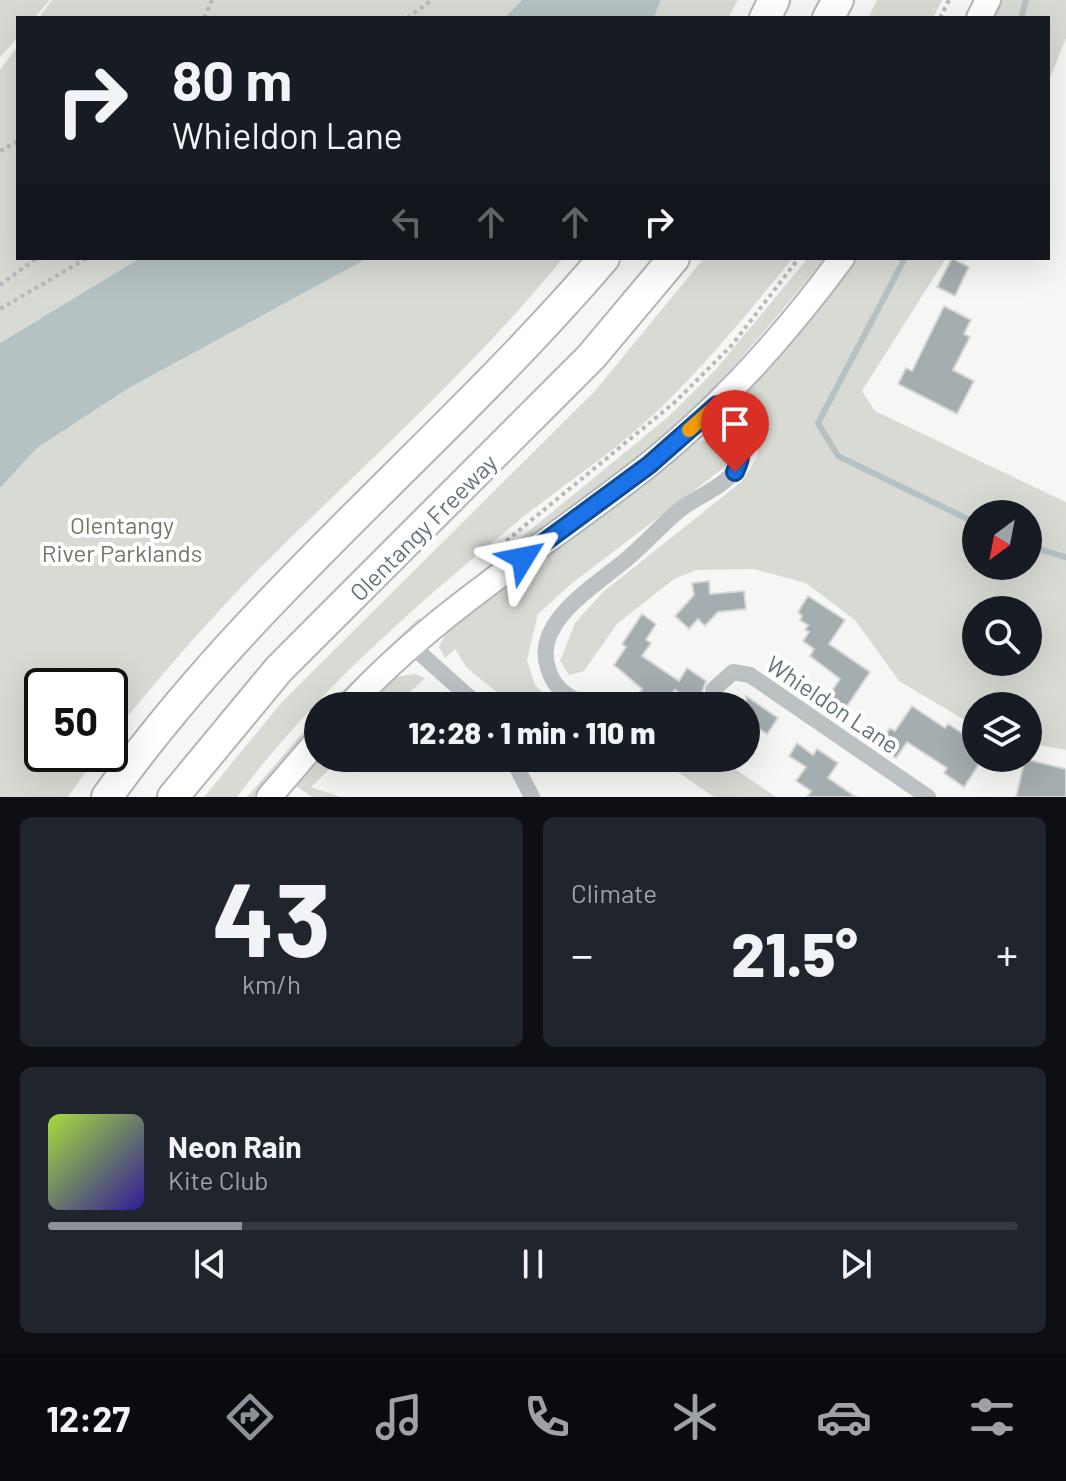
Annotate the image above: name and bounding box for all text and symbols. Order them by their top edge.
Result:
text: 80 m [172,45,292,112]
icon: right [40,48,144,152]
text: Whieldon Lane [172,113,403,156]
icon: left [385,200,429,244]
icon: ahead [469,200,513,244]
icon: ahead [553,200,597,244]
icon: right [637,200,681,244]
pin [701,390,769,472]
icon: arrive [713,402,757,446]
street label: Olentangy Freeway [343,447,503,607]
north arrow [962,500,1042,580]
map controls [962,500,1042,772]
park label: Olentangy River Parklands [42,510,202,567]
position arrow [481,516,565,600]
button: search [962,596,1042,676]
street label: Whieldon Lane [761,649,905,759]
speed limit sign: 50 [24,668,128,772]
button: layers [962,692,1042,772]
text: 12:28 · 1 min · 110 m [409,714,655,750]
text: 43 [212,853,331,978]
text: Climate [571,877,657,908]
text: 21.5° [731,917,858,989]
text: − [571,927,593,980]
text: + [996,927,1018,980]
text: km/h [242,968,301,999]
text: Neon Rain [168,1128,302,1164]
text: Kite Club [168,1164,269,1195]
icon: previous [188,1242,232,1286]
icon: pause [511,1242,555,1286]
icon: next [834,1242,878,1286]
icon: directions [222,1389,278,1445]
icon: music [371,1389,427,1445]
icon: phone [519,1389,575,1445]
icon: climate [667,1389,723,1445]
icon: car [816,1389,872,1445]
icon: filters [964,1389,1020,1445]
text: 12:27 [46,1396,130,1439]

